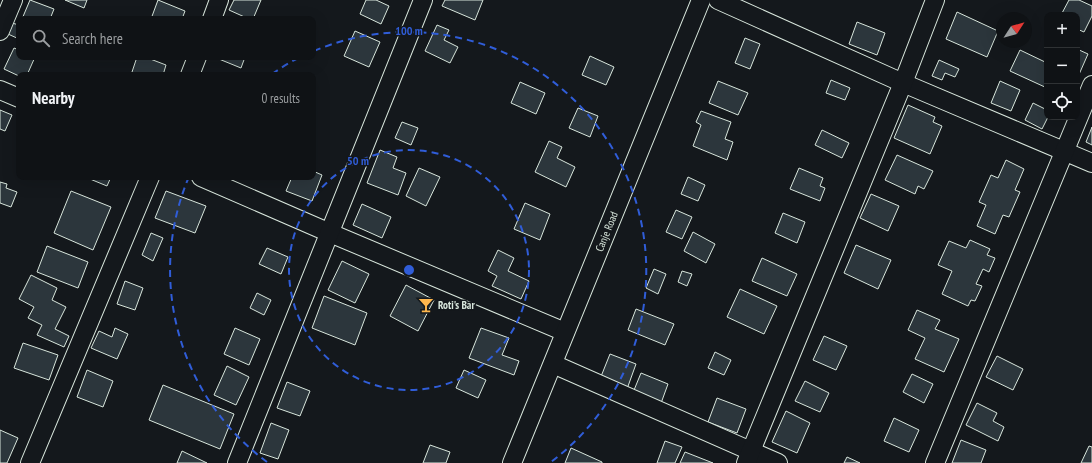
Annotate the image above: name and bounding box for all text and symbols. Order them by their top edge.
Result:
north arrow [996,12,1032,48]
map controls [1044,12,1080,120]
button: + [1044,12,1080,48]
search box [16,16,316,60]
text: 100 m [395,23,423,38]
icon: search [30,27,52,49]
text: Search here [62,29,123,48]
button: − [1044,48,1080,84]
button: locate [1044,84,1080,120]
text: Nearby [32,87,75,109]
text: 0 results [261,90,300,107]
text: 50 m [347,153,369,168]
street label: Canje Road [592,209,621,254]
centre of rings [402,263,416,277]
bar icon: Roti's Bar [417,296,435,314]
place label: Roti's Bar [438,298,475,312]

